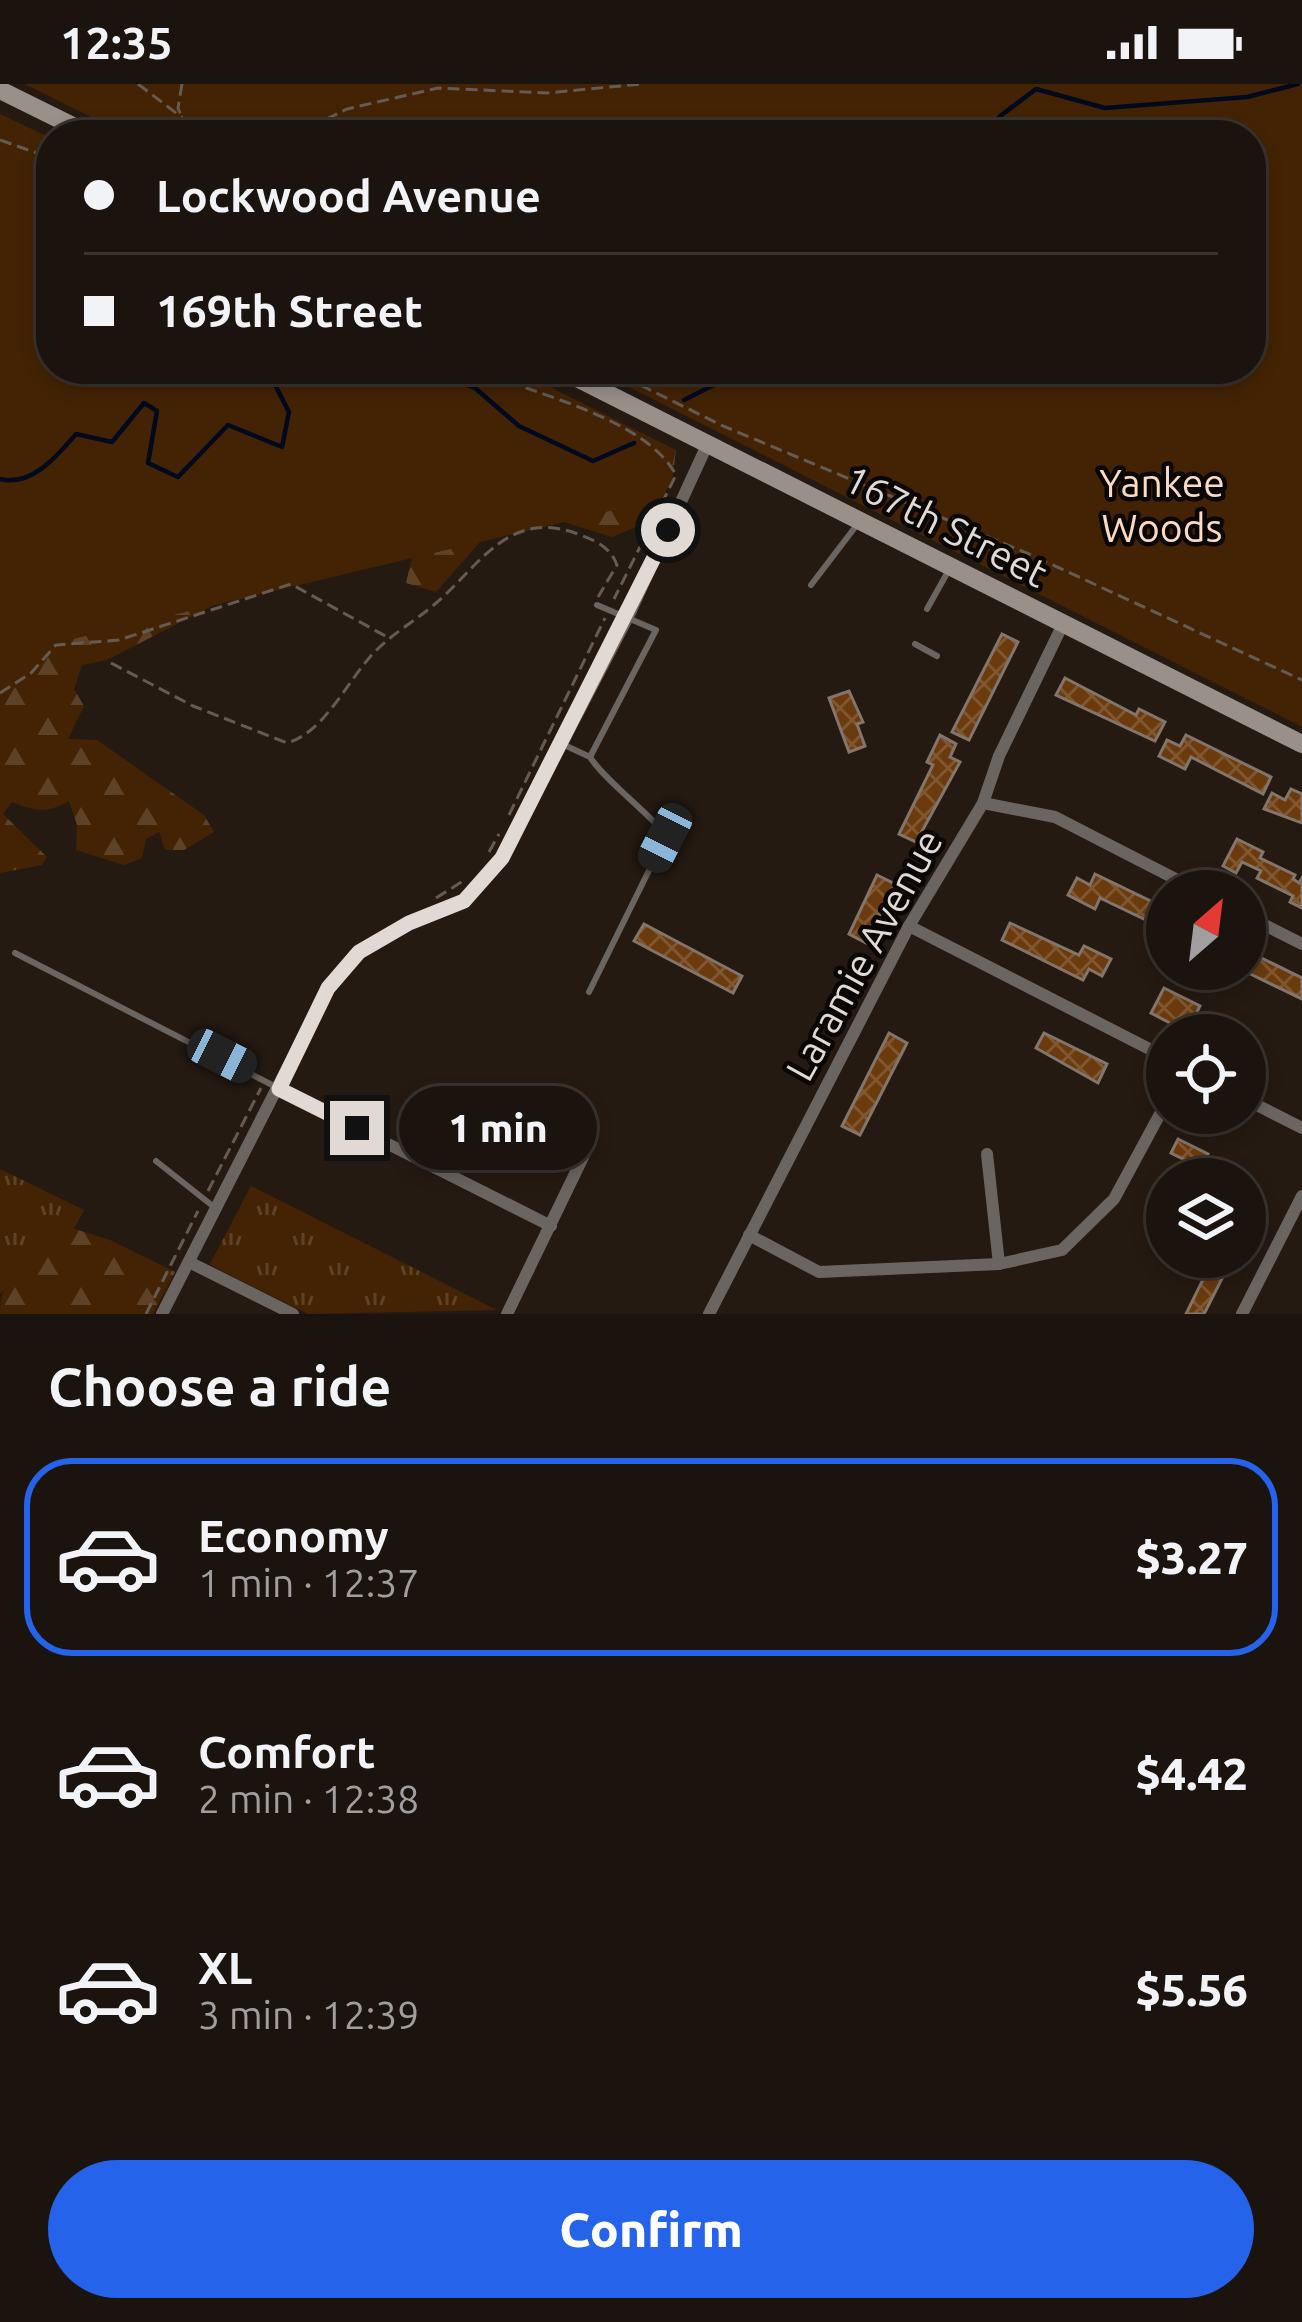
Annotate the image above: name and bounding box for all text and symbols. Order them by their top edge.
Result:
text: 12:35 [60,17,173,68]
text: Lockwood Avenue [156,170,541,221]
text: 169th Street [156,285,423,336]
street label: 167th Street [838,456,1055,595]
park label: Yankee Woods [1099,461,1225,549]
route start [641,503,695,557]
car [633,798,697,878]
street label: Laramie Avenue [777,822,950,1088]
north arrow [1146,870,1266,990]
map controls [1146,870,1266,1278]
button: locate [1146,1014,1266,1134]
car [182,1024,262,1088]
callout: 1 min [399,1086,597,1170]
route end [330,1101,384,1155]
text: 1 min [448,1106,548,1149]
button: layers [1146,1158,1266,1278]
text: Choose a ride [48,1356,391,1416]
icon: car [54,1503,162,1611]
text: Economy [198,1510,389,1561]
text: $3.27 [1135,1532,1248,1583]
text: 1 min · 12:37 [198,1561,419,1604]
icon: car [54,1719,162,1827]
text: Comfort [198,1726,375,1777]
text: $4.42 [1135,1748,1248,1799]
text: 2 min · 12:38 [198,1777,419,1820]
icon: car [54,1935,162,2043]
text: XL [198,1942,252,1993]
text: $5.56 [1135,1964,1248,2015]
text: 3 min · 12:39 [198,1993,419,2036]
button: Confirm [48,2160,1254,2298]

